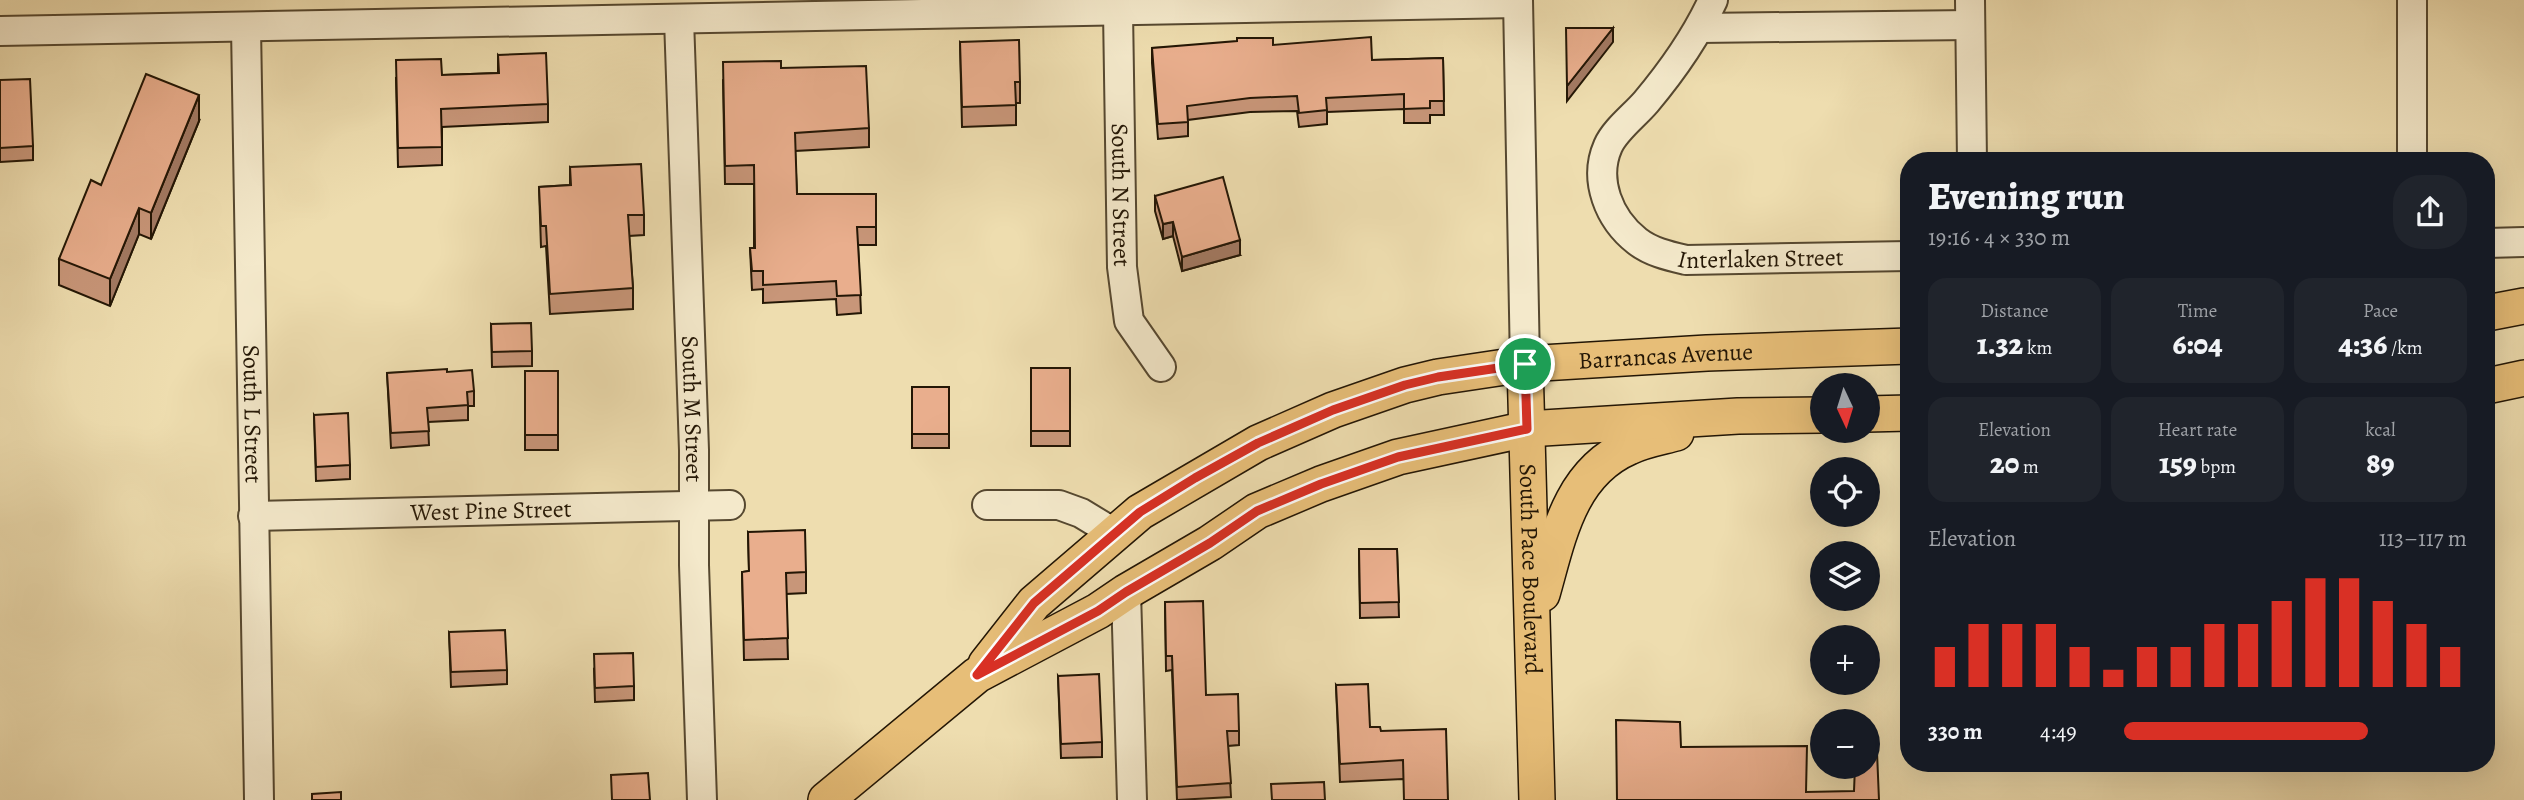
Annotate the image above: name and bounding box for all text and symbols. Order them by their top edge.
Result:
street label: South N Street [1104,123,1138,267]
text: Evening run [1928,170,2125,222]
button: share [2393,175,2467,249]
text: 19:16 · 4 × 330 m [1928,222,2070,253]
street label: Interlaken Street [1674,241,1844,276]
text: Distance [1980,298,2049,324]
text: Time [2178,298,2217,324]
text: Pace [2363,298,2398,324]
text: 1.32 [1977,324,2023,364]
text: 6:04 [2172,324,2223,364]
text: 4:36 [2338,324,2387,364]
pin [1495,334,1555,394]
street label: South M Street [674,335,710,482]
street label: Barrancas Avenue [1577,335,1754,377]
text: km [2023,335,2052,361]
text: /km [2387,335,2423,361]
street label: South L Street [235,344,270,484]
icon: arrive [1506,345,1544,383]
north arrow [1810,373,1880,443]
map controls [1810,373,1880,779]
text: Elevation [1978,417,2051,443]
text: Heart rate [2158,417,2237,443]
text: kcal [2365,417,2396,443]
text: 20 [1990,443,2019,483]
text: 159 [2159,443,2197,483]
text: 89 [2366,443,2395,483]
text: m [2019,454,2039,480]
text: bpm [2197,454,2236,480]
button: locate [1810,457,1880,527]
street label: South Pace Boulevard [1512,463,1550,675]
street label: West Pine Street [409,493,572,528]
text: Elevation [1928,523,2016,554]
text: 113–117 m [2379,523,2467,554]
button: layers [1810,541,1880,611]
button: + [1810,625,1880,695]
button: − [1810,709,1880,779]
text: 330 m [1928,716,1983,747]
text: 4:49 [2040,716,2077,747]

